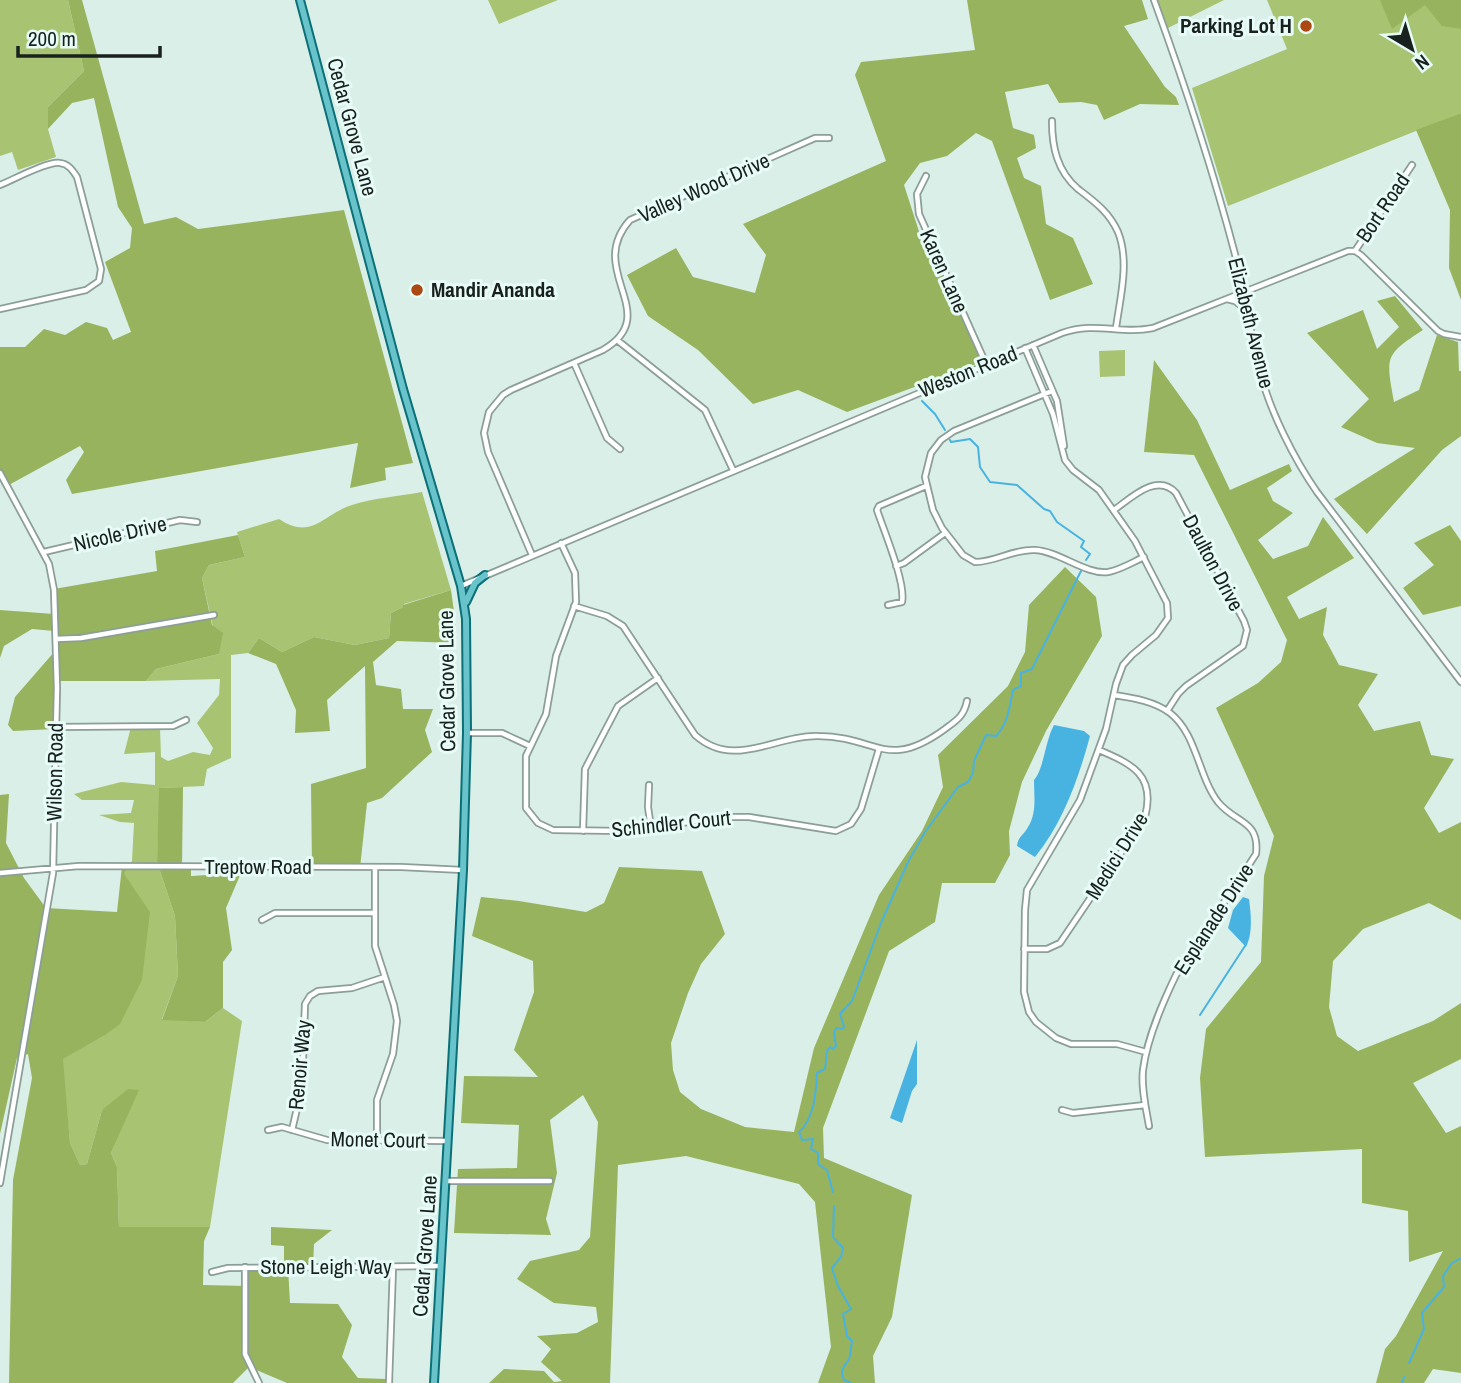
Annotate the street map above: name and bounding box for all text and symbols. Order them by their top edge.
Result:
place label: Parking Lot H [1180,11,1292,40]
scale bar [18,14,159,58]
north arrow [1377,14,1447,84]
marker: Parking Lot H [1298,18,1314,34]
text: 200 m [28,24,76,53]
text: N [1410,49,1435,76]
street label: Cedar Grove Lane [320,55,385,199]
street label: Valley Wood Drive [633,146,774,229]
street label: Bort Road [1349,167,1416,248]
street label: Karen Lane [913,224,976,317]
street label: Elizabeth Avenue [1221,254,1282,391]
place label: Mandir Ananda [431,275,555,304]
marker: Mandir Ananda [409,282,425,298]
street label: Weston Road [914,339,1021,404]
street label: Nicole Drive [70,509,169,558]
street label: Daulton Drive [1176,509,1251,616]
street label: Cedar Grove Lane [431,610,462,752]
street label: Wilson Road [39,722,70,822]
street label: Schindler Court [610,803,732,844]
street label: Medici Drive [1078,807,1155,905]
street label: Treptow Road [204,852,312,881]
street label: Esplanade Drive [1167,857,1260,980]
street label: Renoir Way [281,1018,318,1111]
street label: Monet Court [330,1124,426,1155]
street label: Cedar Grove Lane [405,1174,444,1318]
street label: Stone Leigh Way [260,1252,392,1281]

